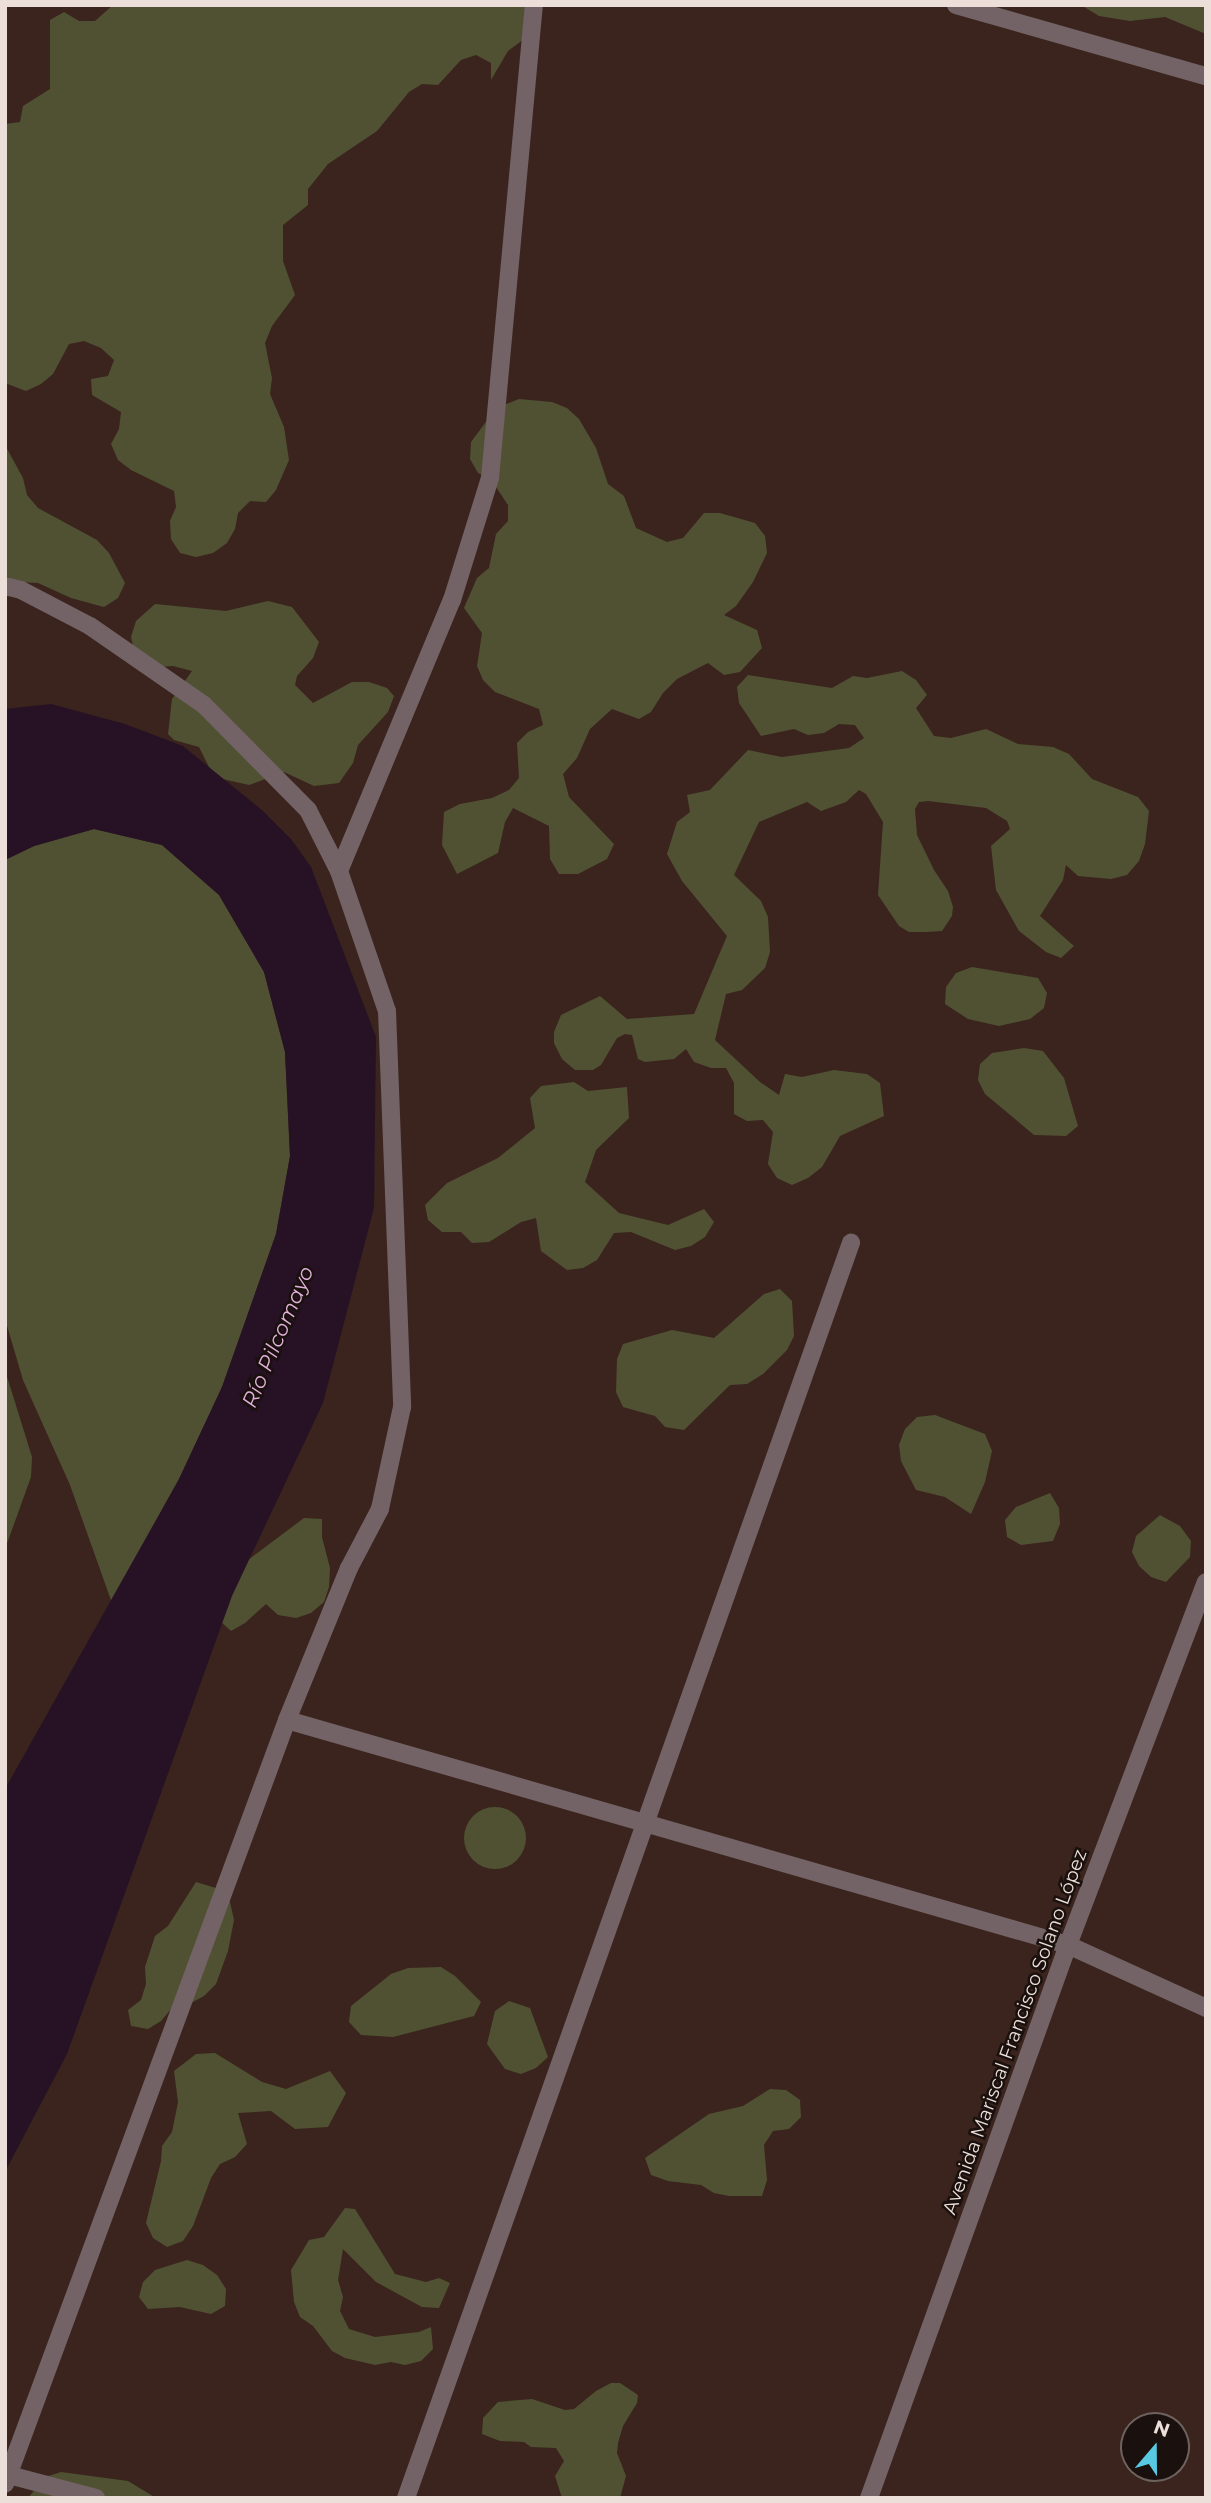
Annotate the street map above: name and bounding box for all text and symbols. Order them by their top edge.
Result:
water label: Río Pilcomayo [237,1262,319,1412]
street label: Avenida Mariscal Francisco Solano López [938,1846,1092,2218]
north arrow [1120,2412,1190,2482]
text: N [1151,2415,1173,2442]

